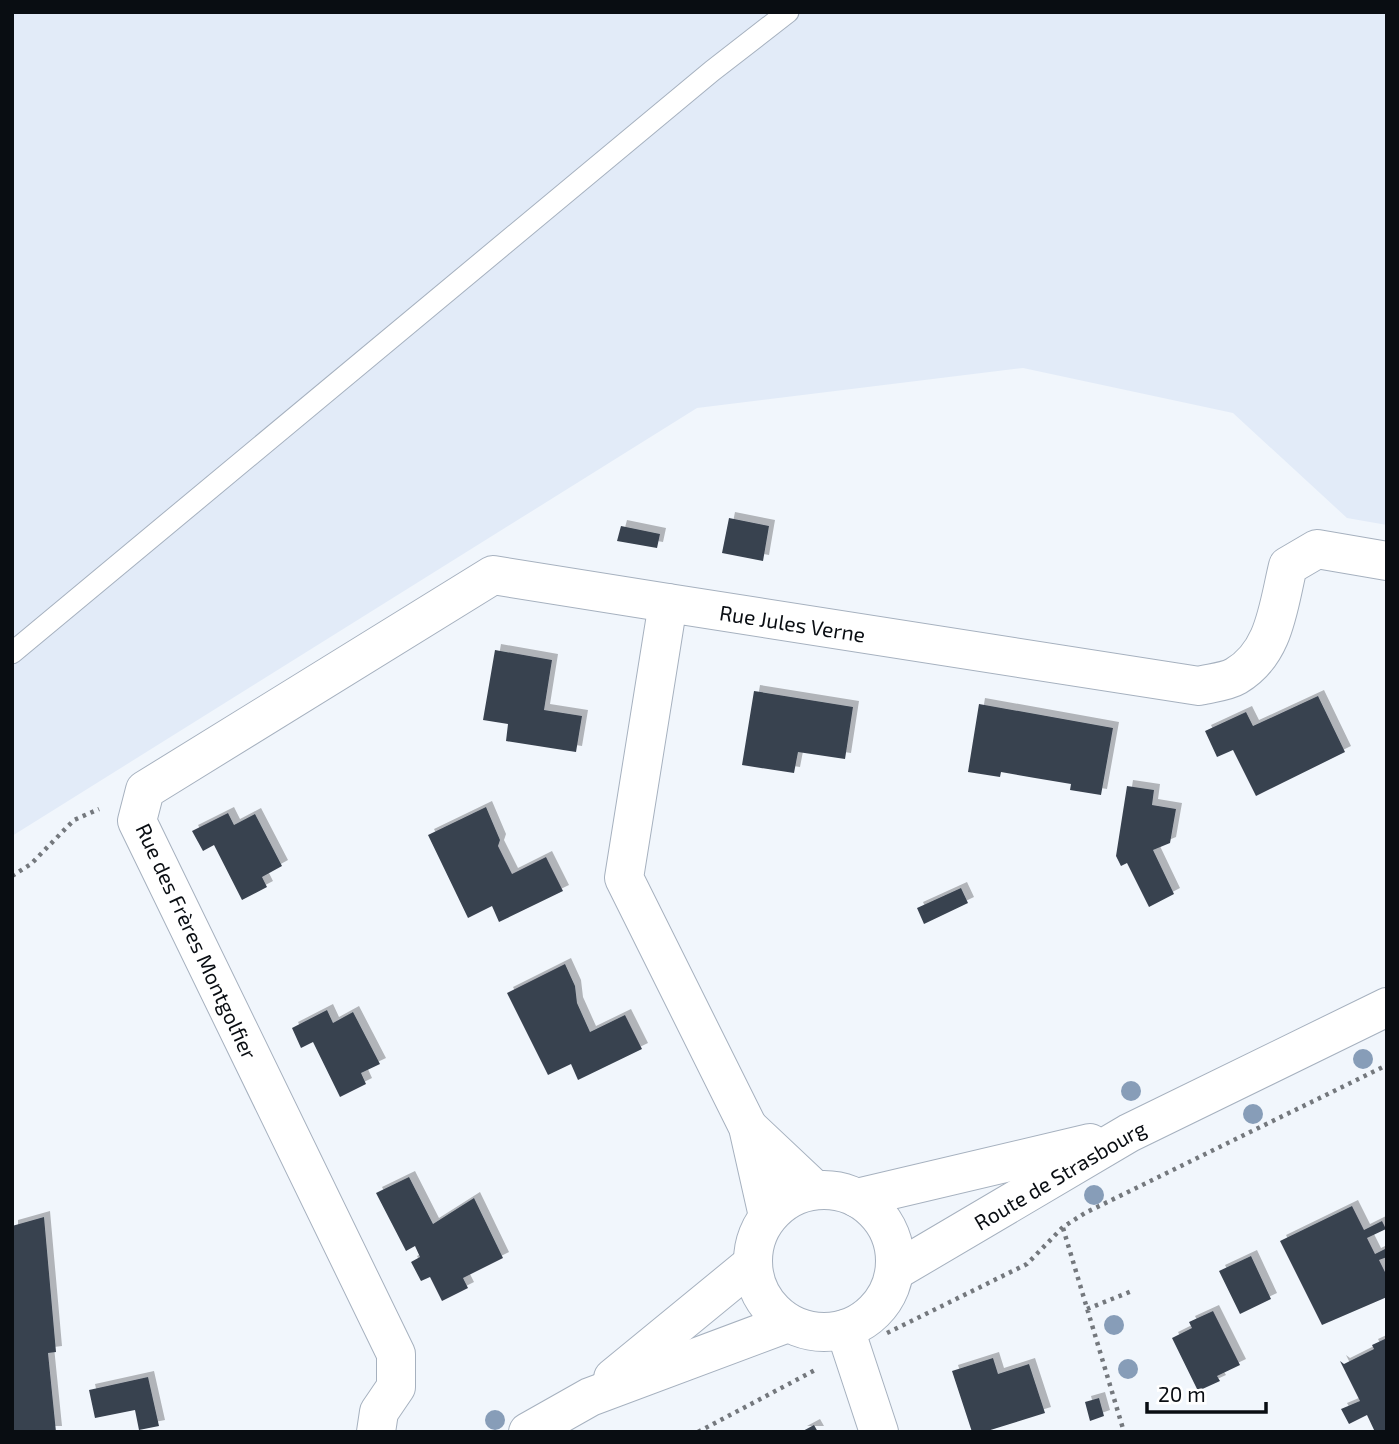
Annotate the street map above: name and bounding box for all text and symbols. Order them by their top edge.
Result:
street label: Rue Jules Verne [718,599,867,646]
street label: Rue des Frères Montgolfier [131,819,263,1063]
street label: Route de Strasbourg [969,1114,1150,1234]
scale bar [1147,1370,1266,1414]
text: 20 m [1158,1381,1206,1406]

